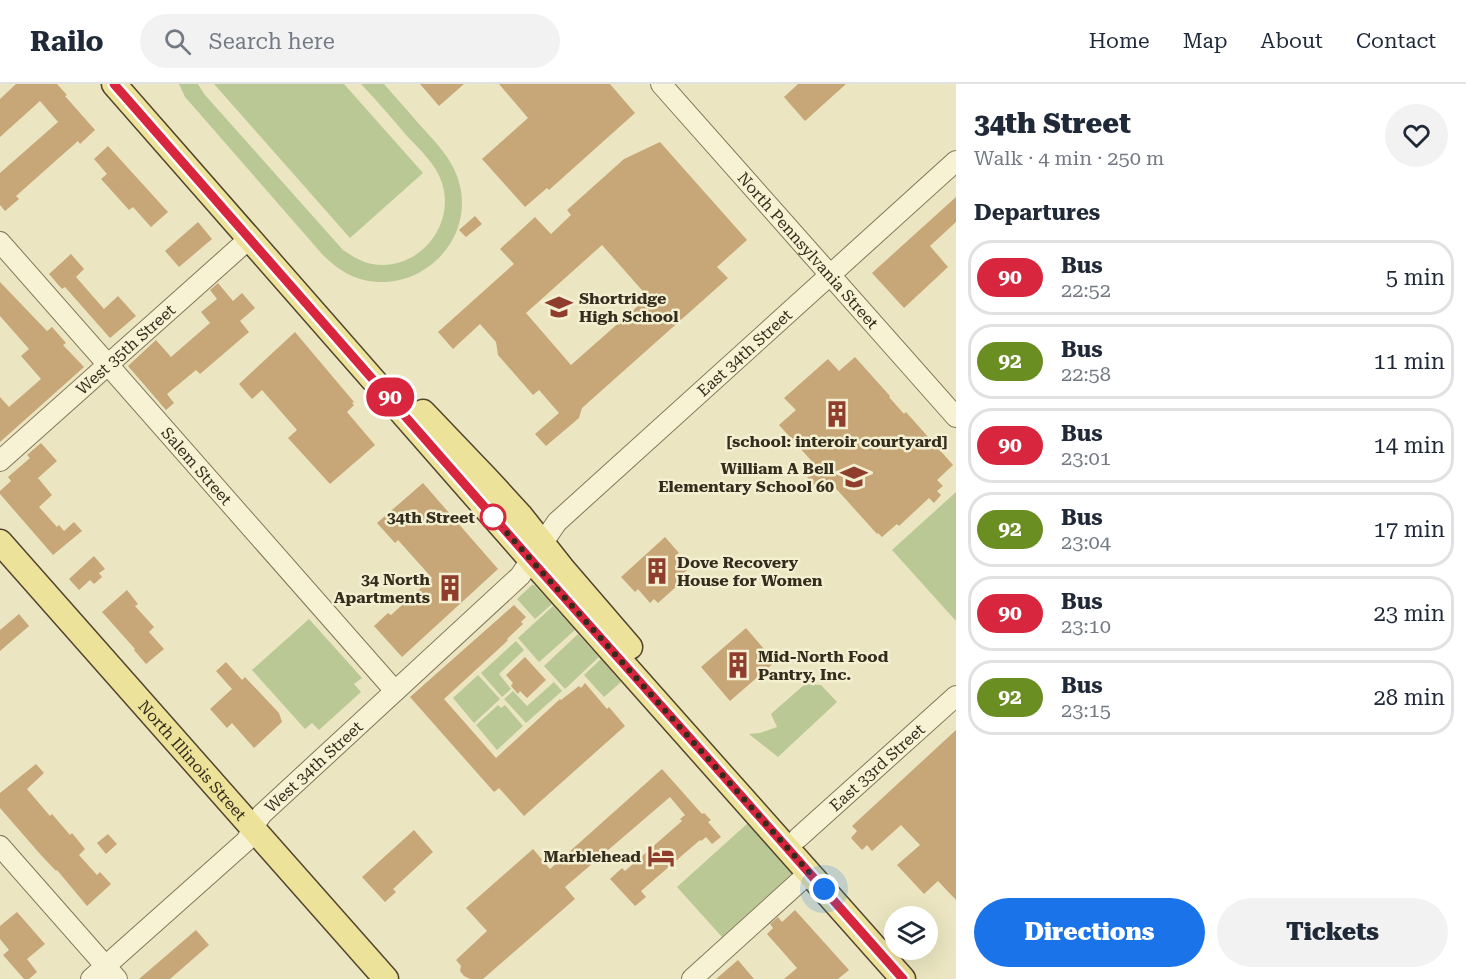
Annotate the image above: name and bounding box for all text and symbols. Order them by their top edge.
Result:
search box [140,14,560,68]
text: Railo [30,25,104,58]
icon: search [161,25,194,58]
text: Search here [209,29,335,54]
text: Home [1089,29,1150,53]
text: Map [1183,29,1228,53]
text: About [1261,29,1323,53]
text: Contact [1356,29,1436,53]
button: heart [1385,104,1448,167]
text: 34th Street [974,107,1131,140]
text: Walk · 4 min · 250 m [974,146,1164,170]
street label: North Pennsylvania Street [734,168,883,332]
text: Departures [974,200,1100,225]
text: Bus [1061,253,1103,278]
text: 90 [998,265,1022,289]
text: 5 min [1386,265,1445,290]
text: 22:52 [1061,278,1111,302]
place label: Shortridge High School [579,289,679,326]
school or university icon: Shortridge High School [544,292,574,322]
street label: West 35th Street [72,300,179,398]
street label: East 34th Street [693,305,796,400]
text: Bus [1061,337,1103,362]
text: 92 [998,349,1022,373]
text: 11 min [1374,349,1445,374]
text: 22:58 [1061,362,1111,386]
line badge: 90 [363,378,417,416]
text: 90 [378,385,402,409]
building icon: [school: interoir courtyard] [822,399,852,429]
text: Bus [1061,421,1103,446]
street label: Salem Street [158,423,236,508]
place label: [school: interoir courtyard] [727,432,947,451]
text: 90 [998,433,1022,457]
text: 14 min [1374,433,1445,458]
text: 23:01 [1061,446,1111,470]
place label: William A Bell Elementary School 60 [658,459,835,496]
school or university icon: William A Bell Elementary School 60 [839,462,869,492]
marker: 34th Street [480,504,506,530]
text: Bus [1061,505,1103,530]
place label: 34th Street [387,508,475,527]
text: 92 [998,517,1022,541]
text: 17 min [1374,517,1445,542]
text: 23:04 [1061,530,1111,554]
place label: Dove Recovery House for Women [677,553,823,590]
building icon: Dove Recovery House for Women [642,556,672,586]
place label: 34 North Apartments [334,570,430,607]
building icon: 34 North Apartments [435,573,465,603]
text: Bus [1061,589,1103,614]
text: 90 [998,601,1022,625]
text: 23 min [1374,601,1445,626]
text: 23:10 [1061,614,1111,638]
place label: Mid-North Food Pantry, Inc. [758,647,889,684]
building icon: Mid-North Food Pantry, Inc. [723,650,753,680]
text: Bus [1061,673,1103,698]
text: 92 [998,685,1022,709]
text: 28 min [1374,685,1445,710]
street label: North Illinois Street [135,696,251,824]
text: 23:15 [1061,698,1111,722]
street label: West 34th Street [261,717,366,816]
street label: East 33rd Street [825,720,928,815]
hotel icon: Marblehead [646,841,676,871]
place label: Marblehead [544,847,641,866]
your location [809,874,839,904]
button: Directions [974,898,1205,967]
button: Tickets [1217,898,1448,967]
map controls [884,906,938,960]
button: layers [884,906,938,960]

